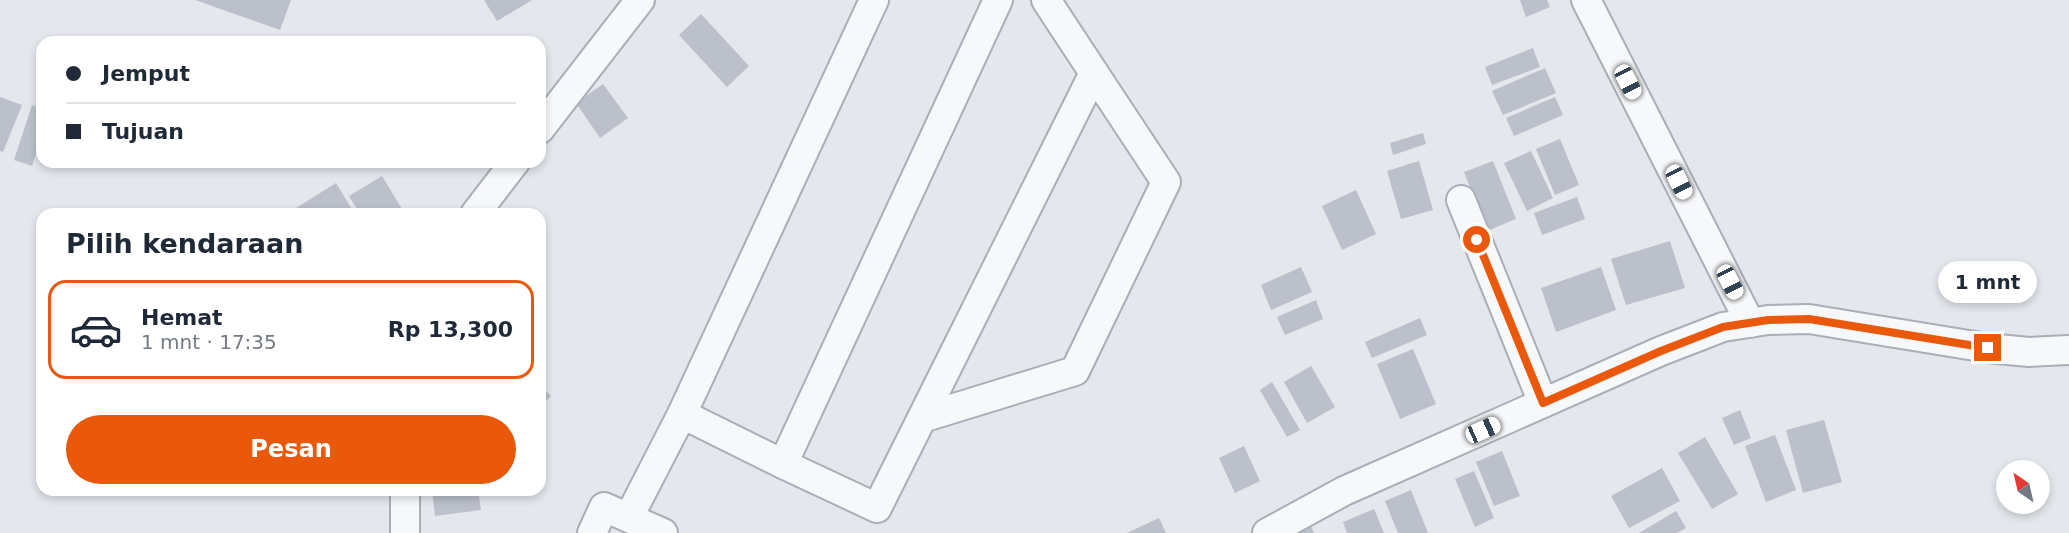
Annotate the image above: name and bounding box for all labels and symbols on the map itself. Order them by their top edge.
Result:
car [1612,62,1644,102]
car [1663,162,1695,202]
route start [1463,226,1490,253]
callout: 1 mnt [1938,261,2038,303]
car [1714,262,1746,302]
route end [1974,334,2001,361]
car [1463,414,1503,446]
north arrow [1996,460,2050,514]

